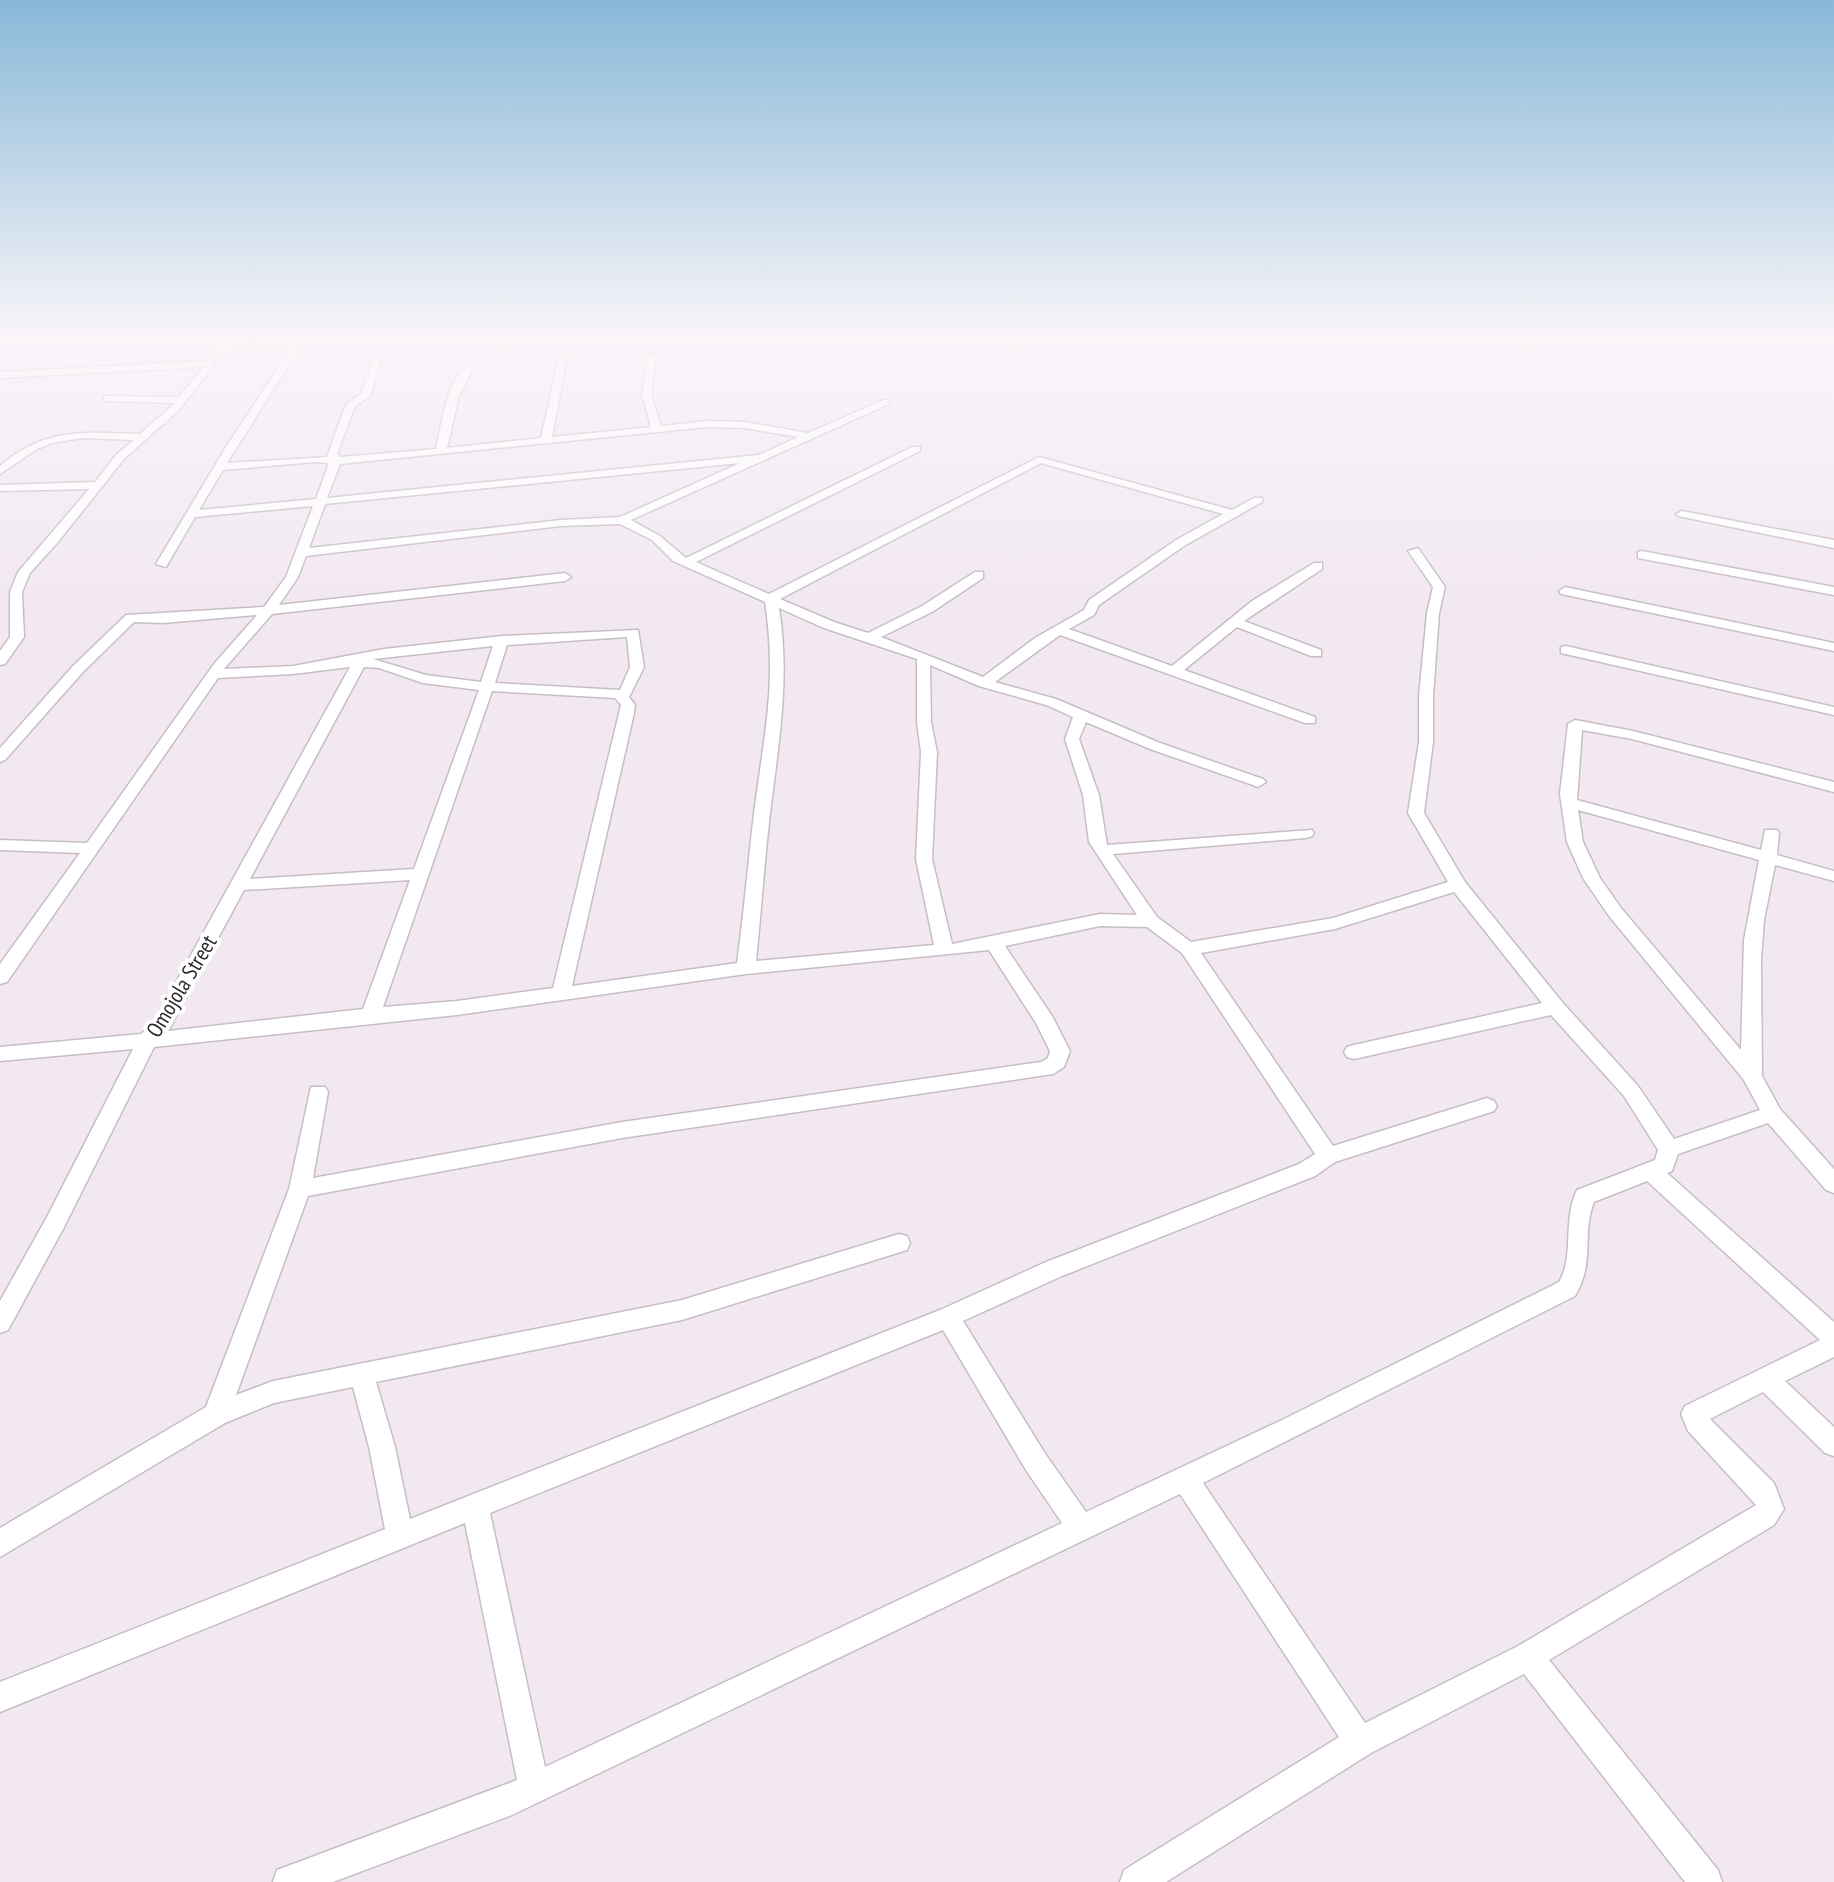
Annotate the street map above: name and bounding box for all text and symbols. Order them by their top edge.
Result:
street label: Omojola Street [140,930,222,1042]

